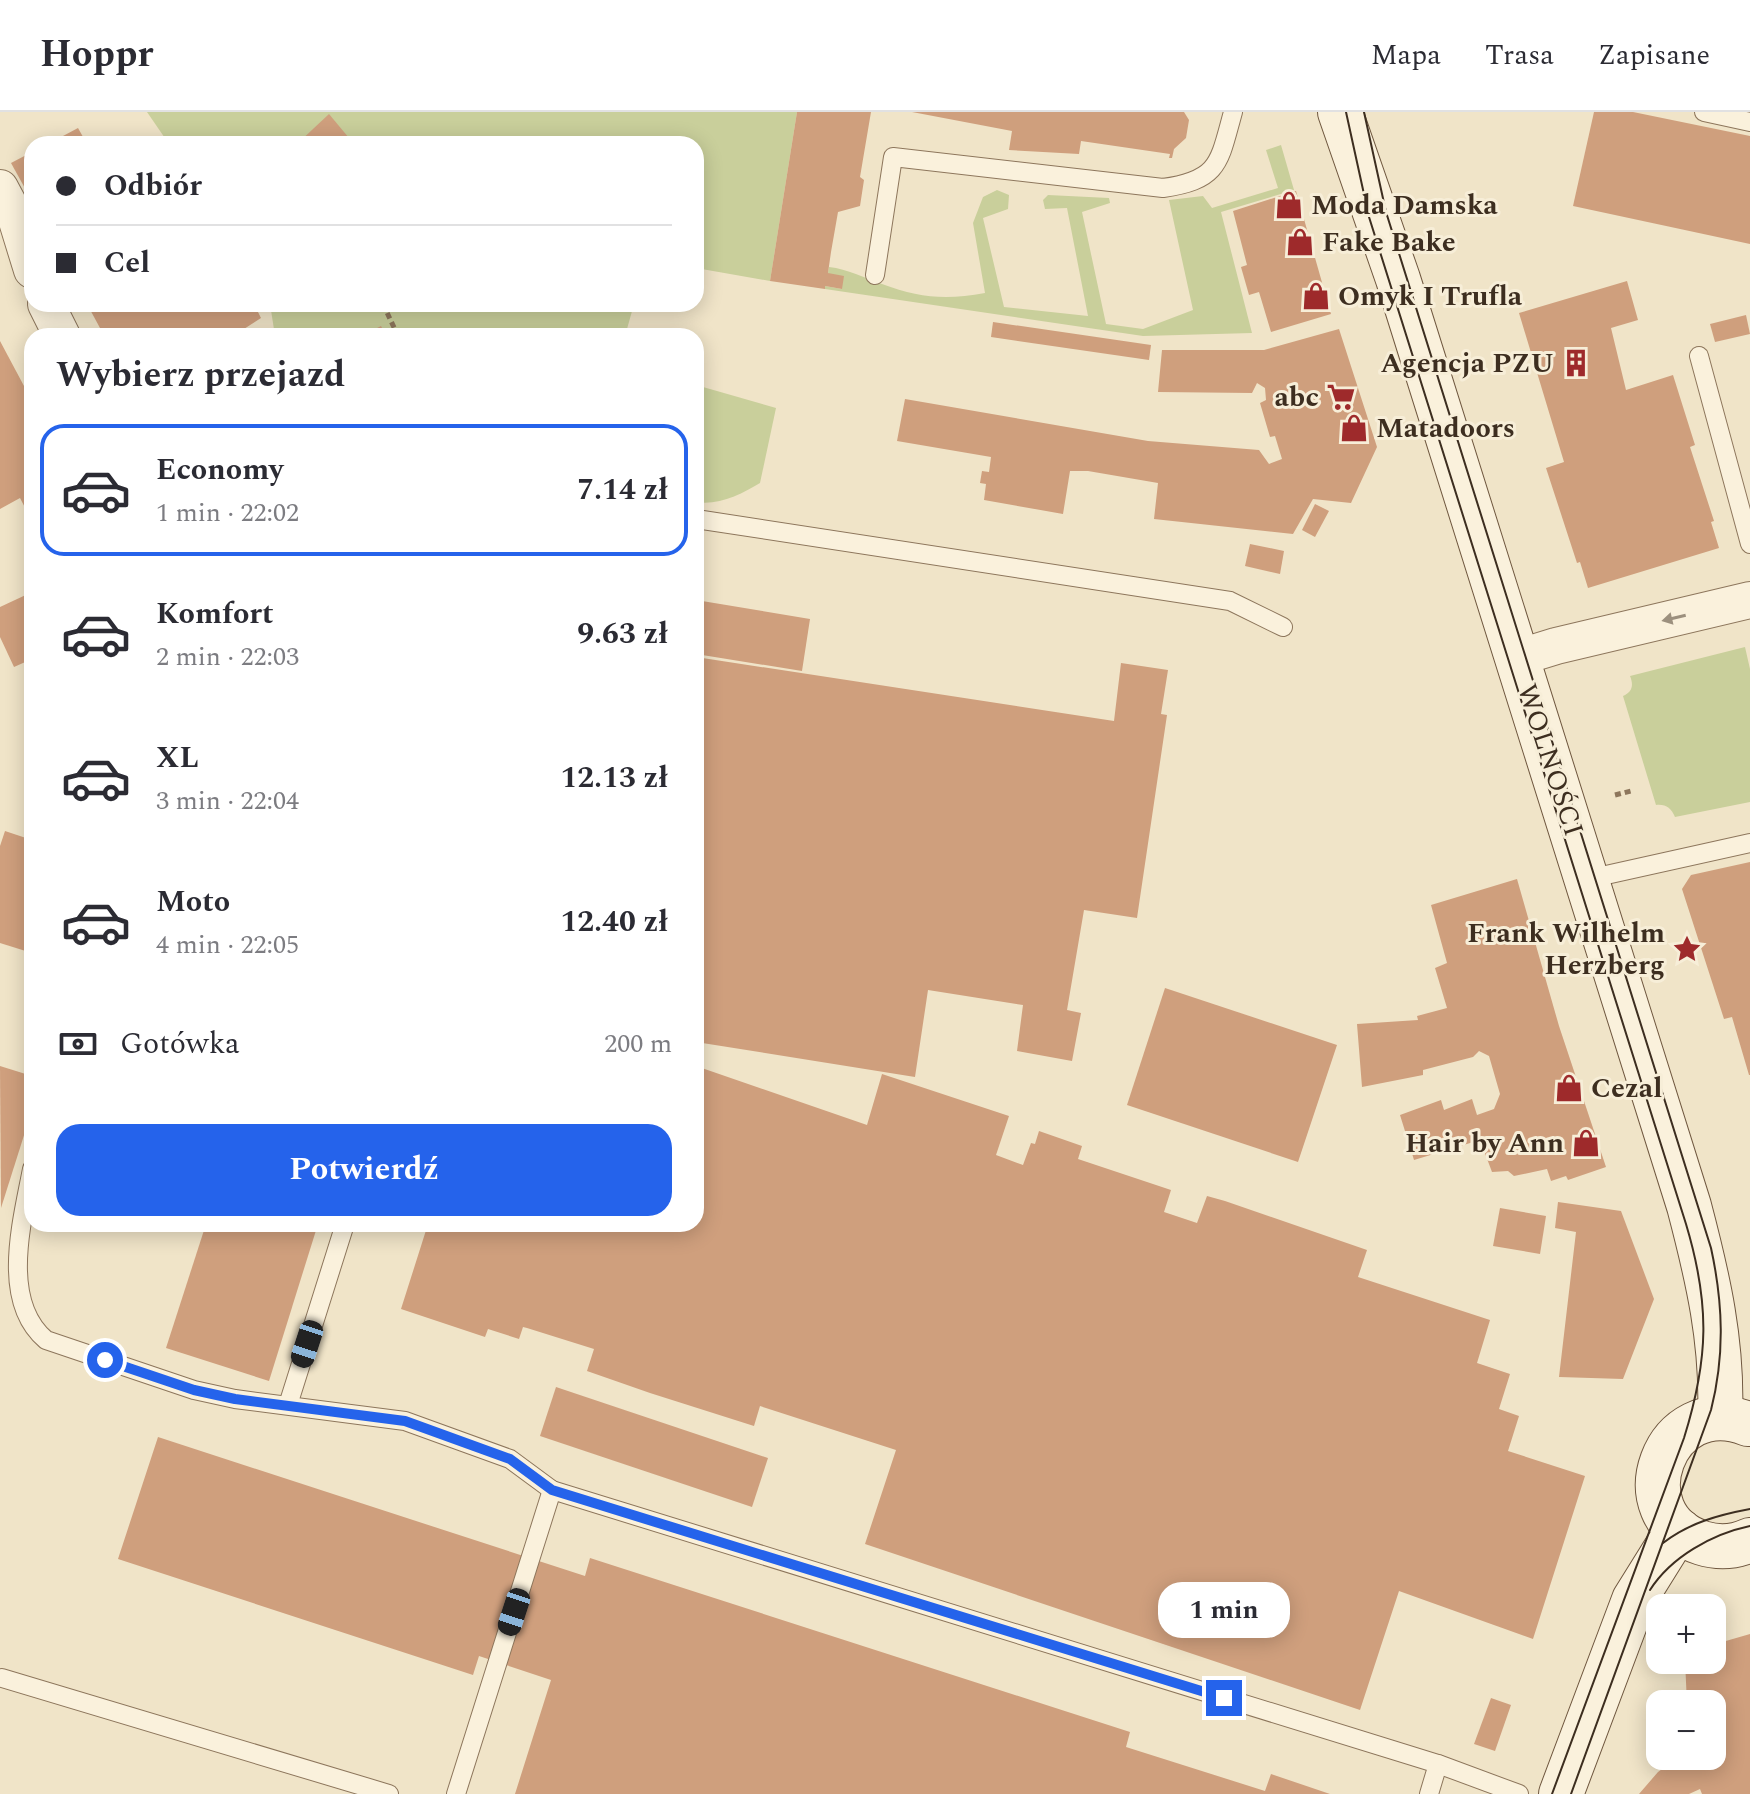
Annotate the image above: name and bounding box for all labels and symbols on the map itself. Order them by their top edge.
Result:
place label: Moda Damska [1311,184,1498,227]
shop icon: Moda Damska [1274,190,1304,220]
place label: Fake Bake [1322,221,1456,264]
shop icon: Fake Bake [1285,227,1315,257]
place label: Omyk I Trufla [1338,275,1523,318]
shop icon: Omyk I Trufla [1301,281,1331,311]
place label: Agencja PZU [1381,342,1554,385]
building icon: Agencja PZU [1561,348,1591,378]
place label: abc [1274,376,1319,419]
supermarket icon: abc [1326,382,1356,412]
place label: Matadoors [1376,407,1515,450]
shop icon: Matadoors [1339,413,1369,443]
one-way arrow [1661,613,1686,625]
street label: WOLNOŚCI [1505,678,1595,842]
place label: Frank Wilhelm Herzberg [1467,912,1665,987]
place icon: Frank Wilhelm Herzberg [1672,934,1702,964]
place label: Cezal [1591,1067,1662,1110]
shop icon: Cezal [1554,1073,1584,1103]
place label: Hair by Ann [1405,1122,1564,1165]
shop icon: Hair by Ann [1571,1128,1601,1158]
car [288,1317,326,1371]
route start [87,1342,123,1378]
callout: 1 min [1158,1582,1290,1638]
car [495,1585,533,1639]
route end [1206,1680,1242,1716]

